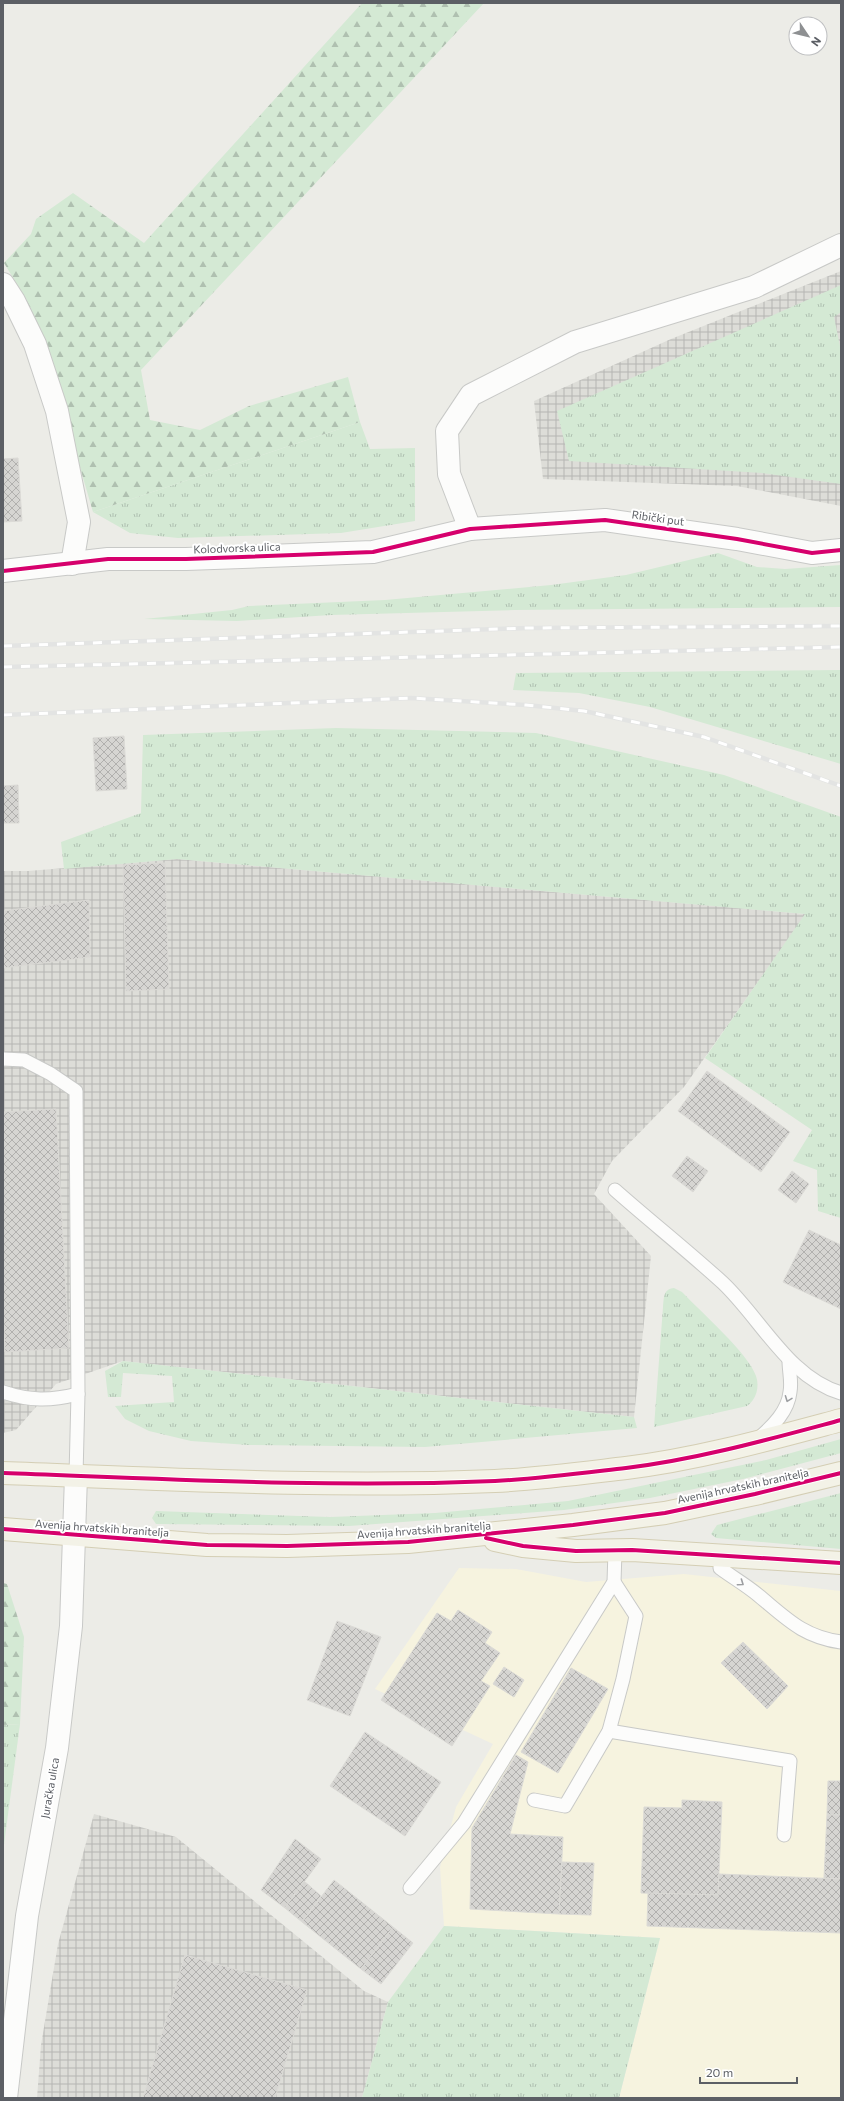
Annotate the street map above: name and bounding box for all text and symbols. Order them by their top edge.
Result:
north arrow [788,16,828,56]
text: N [809,35,824,49]
street label: Ribički put [631,507,686,528]
street label: Kolodvorska ulica [193,539,281,556]
one-way arrow [784,1396,792,1403]
street label: Avenija hrvatskih branitelja [676,1465,810,1506]
street label: Avenija hrvatskih branitelja [35,1516,169,1539]
street label: Avenija hrvatskih branitelja [357,1518,491,1541]
one-way arrow [737,1578,744,1586]
street label: Juračka ulica [38,1756,62,1820]
scale bar [700,2059,797,2085]
text: 20 m [706,2065,733,2079]

